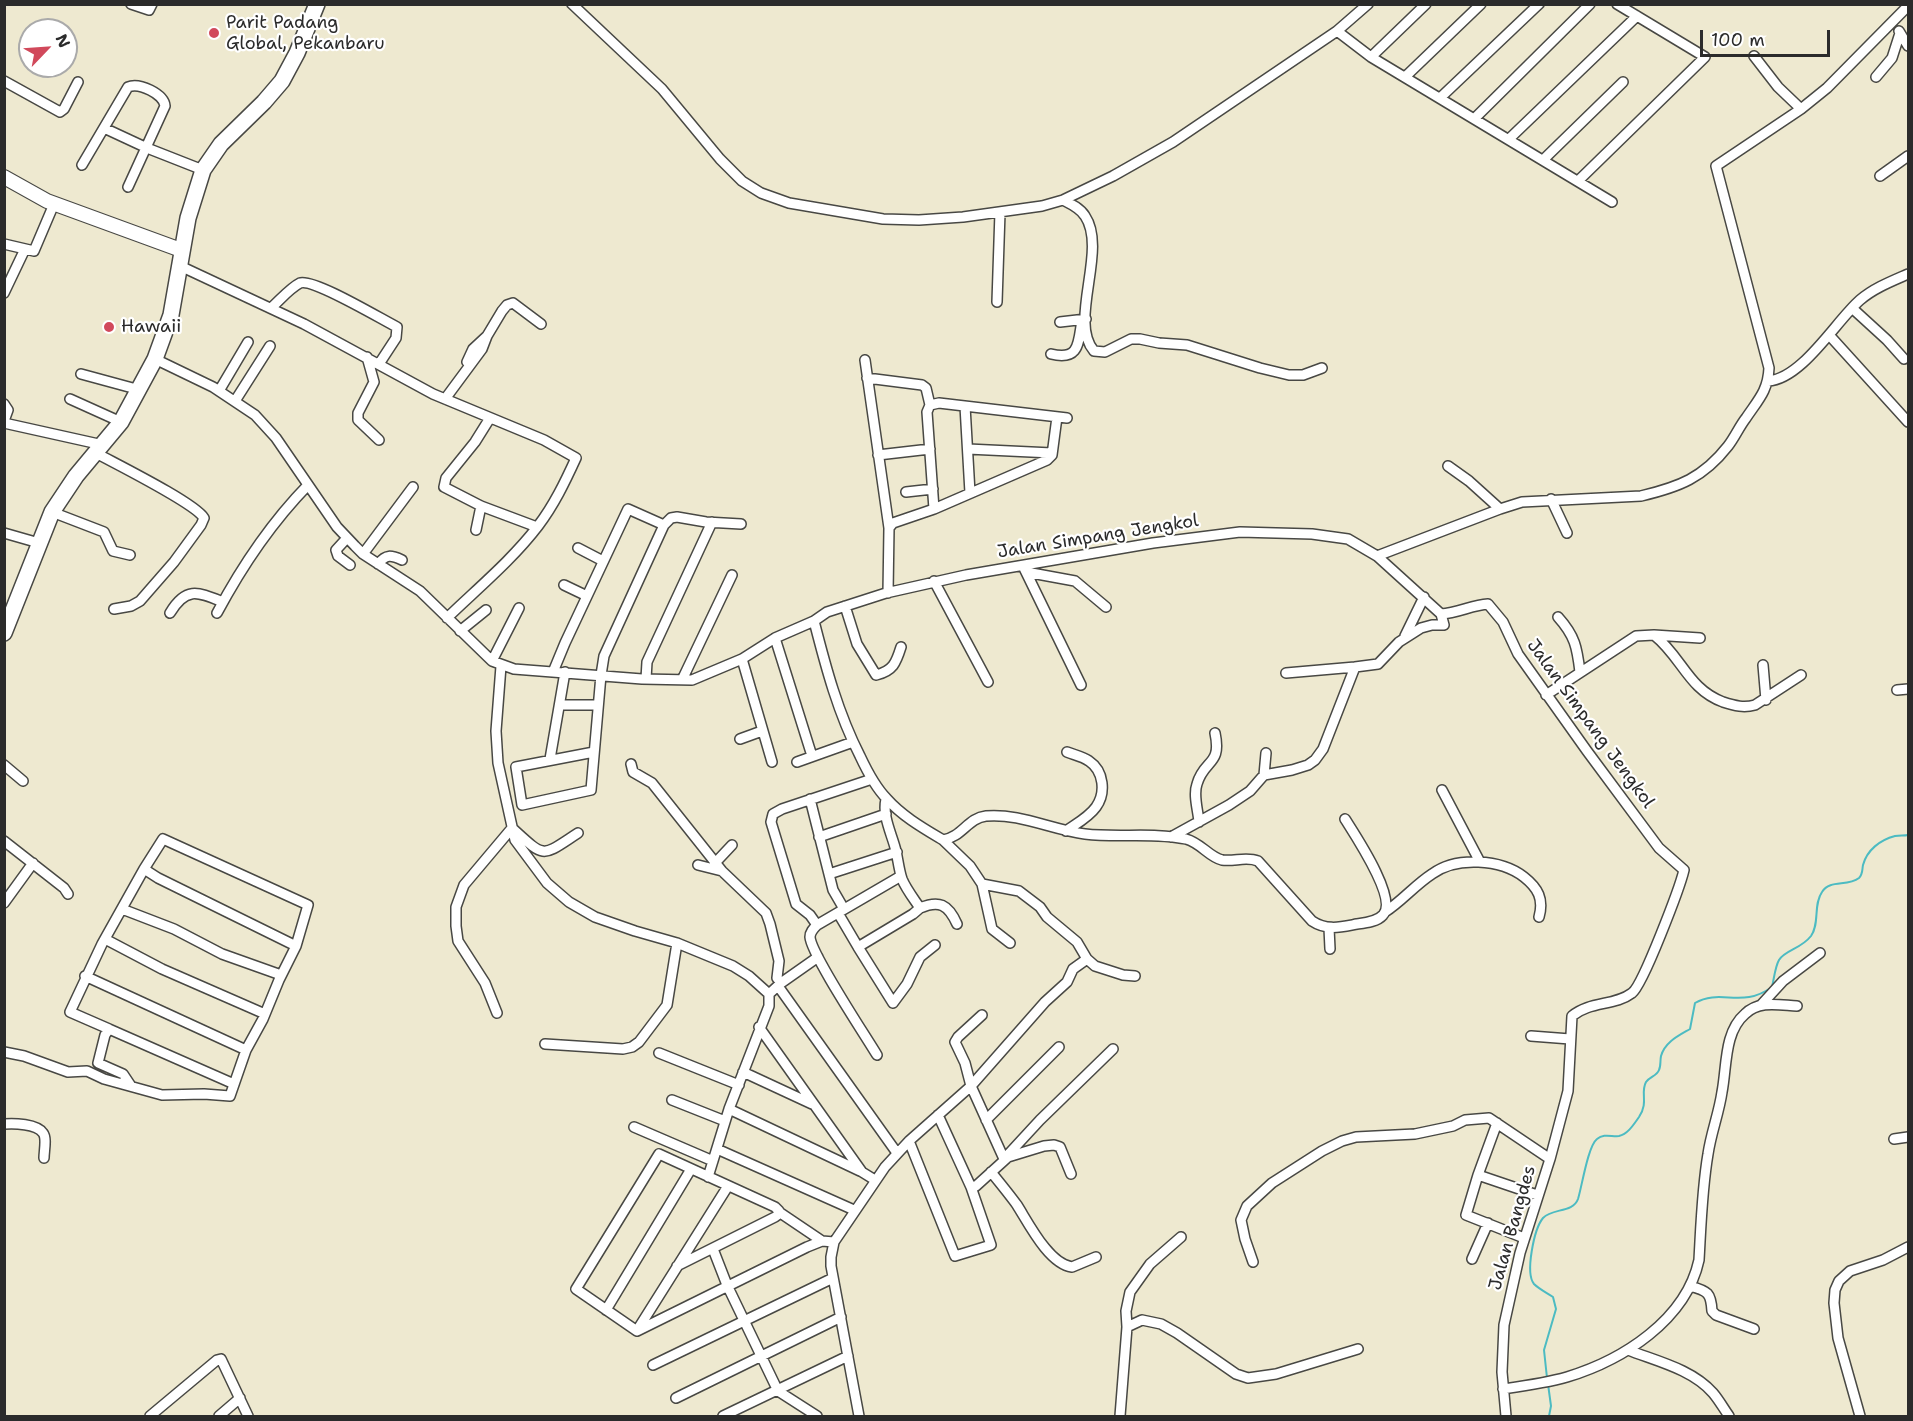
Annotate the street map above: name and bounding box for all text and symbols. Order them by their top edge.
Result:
place label: Parit Padang Global, Pekanbaru [226,12,385,54]
north arrow [18,18,78,78]
scale bar [1703,18,1834,56]
marker: Parit Padang Global, Pekanbaru [207,26,221,40]
text: 100 m [1711,28,1765,52]
text: N [51,31,75,51]
place label: Hawaii [121,316,181,338]
marker: Hawaii [102,320,116,334]
street label: Jalan Simpang Jengkol [996,510,1200,564]
street label: Jalan Simpang Jengkol [1521,635,1659,813]
street label: Jalan Bangdes [1485,1163,1541,1293]

